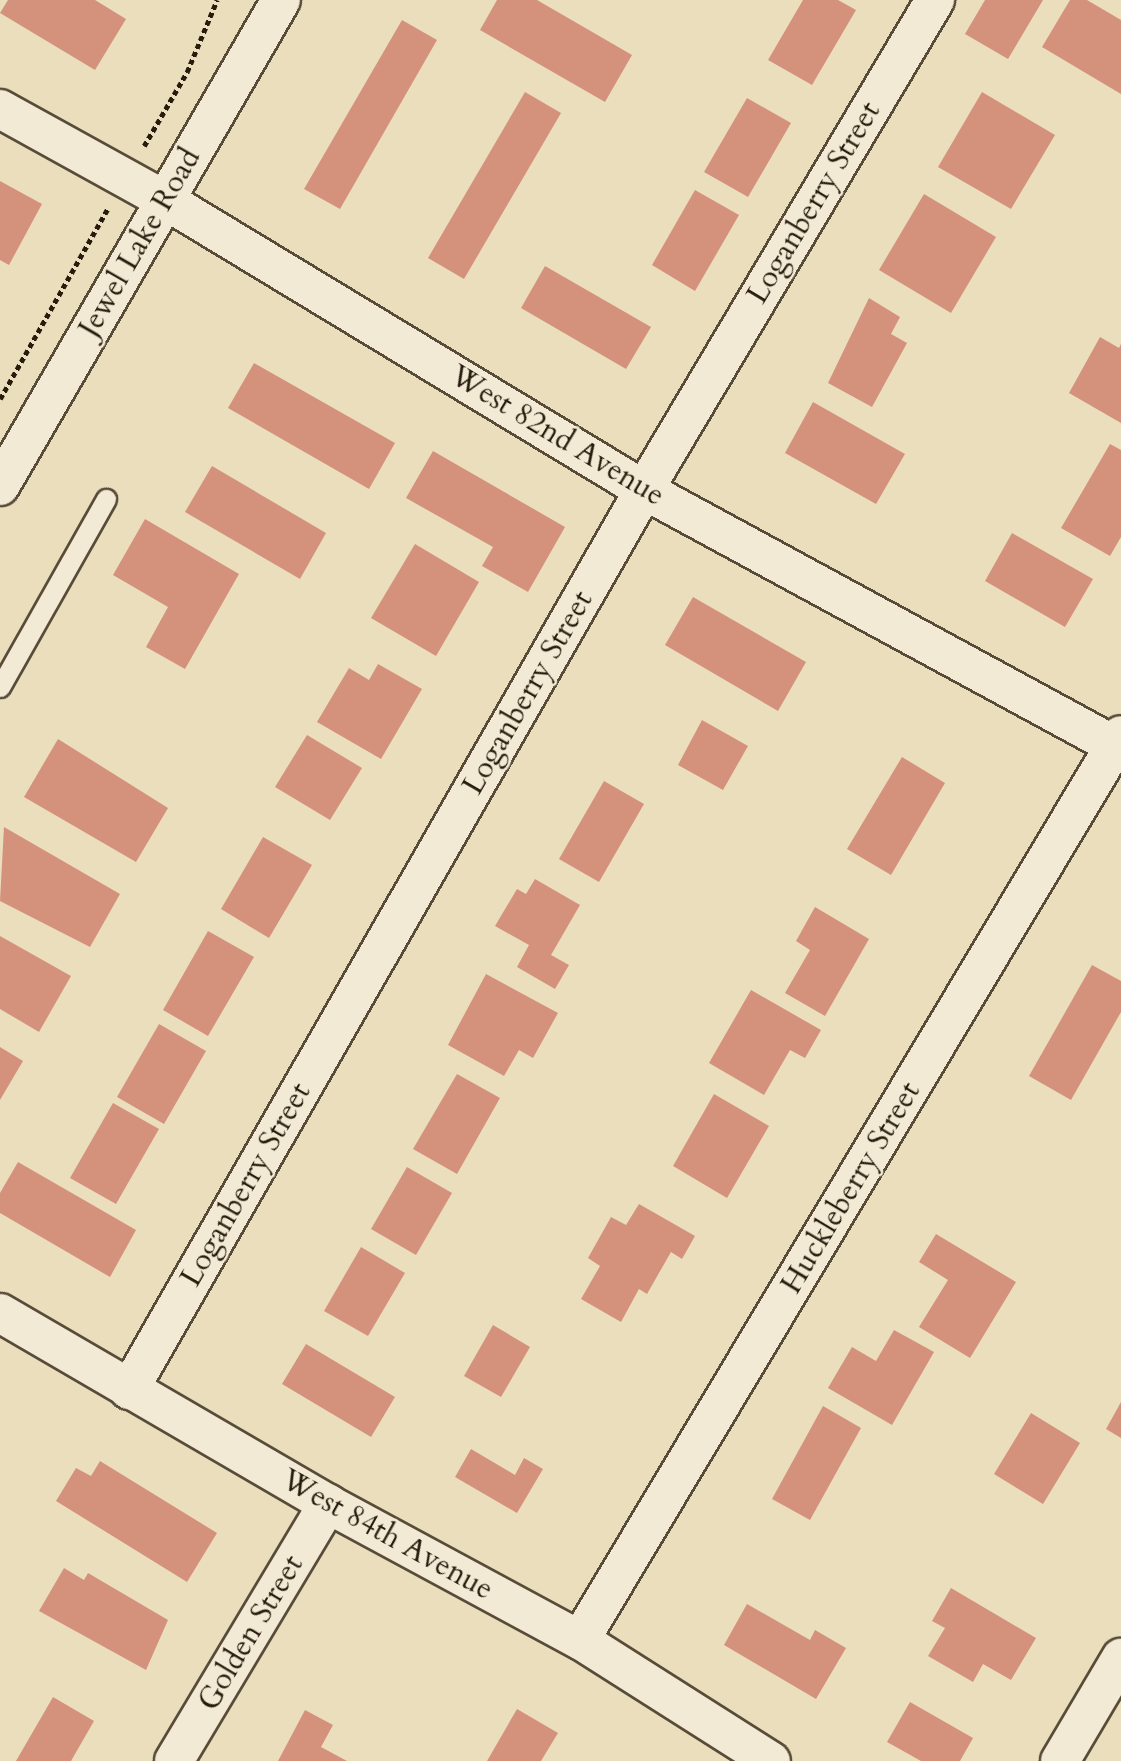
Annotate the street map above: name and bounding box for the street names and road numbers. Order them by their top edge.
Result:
street label: Loganberry Street [740,96,888,310]
street label: Jewel Lake Road [71,142,209,344]
street label: West 82nd Avenue [443,358,671,514]
street label: Loganberry Street [455,585,601,801]
street label: Huckleberry Street [774,1076,928,1300]
street label: Loganberry Street [173,1077,319,1293]
street label: West 84th Avenue [275,1462,499,1608]
street label: Golden Street [191,1549,311,1717]

